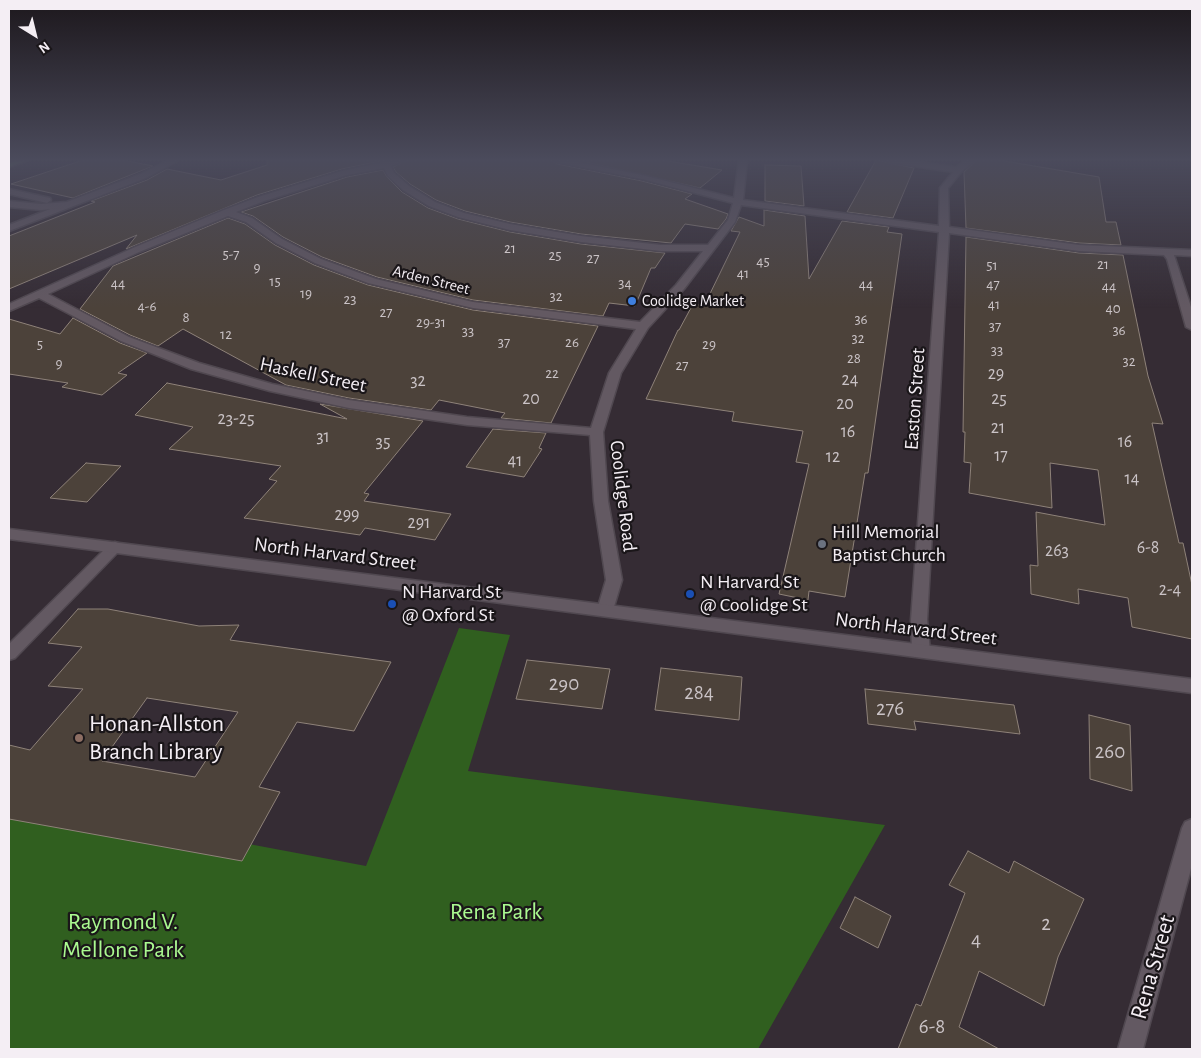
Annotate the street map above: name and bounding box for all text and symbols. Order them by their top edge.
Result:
north arrow [10,10,60,60]
text: N [36,39,52,56]
house number: 21 [504,239,516,257]
house number: 5-7 [222,245,240,263]
house number: 25 [548,246,562,264]
house number: 27 [586,249,600,267]
house number: 45 [756,252,770,270]
house number: 21 [1097,255,1109,273]
house number: 51 [986,256,998,274]
house number: 9 [253,258,261,276]
street label: Arden Street [391,261,471,299]
house number: 41 [737,264,749,282]
house number: 15 [269,272,281,290]
house number: 44 [111,274,125,292]
house number: 34 [618,274,632,292]
house number: 44 [859,275,873,293]
house number: 47 [986,275,1000,293]
house number: 44 [1102,277,1116,295]
house number: 19 [300,284,312,302]
house number: 32 [549,287,563,305]
house number: 23 [343,290,357,308]
place label: Coolidge Market [642,291,744,311]
marker: Coolidge Market [626,295,638,307]
house number: 41 [988,295,1000,313]
house number: 4-6 [138,297,156,315]
house number: 40 [1105,299,1121,317]
house number: 27 [379,303,393,321]
house number: 8 [182,308,190,326]
house number: 36 [854,310,868,328]
house number: 29-31 [416,313,446,331]
house number: 37 [989,317,1001,335]
house number: 36 [1112,321,1126,339]
house number: 33 [462,322,474,340]
house number: 12 [220,325,232,343]
house number: 32 [851,329,865,347]
house number: 37 [498,333,510,351]
house number: 26 [565,333,579,351]
house number: 5 [37,335,43,353]
house number: 29 [702,335,716,353]
house number: 33 [991,341,1003,359]
street label: Easton Street [899,347,931,451]
house number: 28 [847,349,861,367]
street label: Haskell Street [258,352,368,398]
house number: 32 [1122,352,1136,370]
house number: 9 [55,354,63,372]
house number: 27 [675,356,689,374]
house number: 29 [988,363,1004,385]
house number: 22 [545,364,559,382]
house number: 24 [842,369,858,391]
house number: 32 [410,370,426,392]
house number: 20 [522,388,540,410]
house number: 25 [991,388,1007,410]
house number: 20 [836,393,854,415]
house number: 23-25 [218,408,254,430]
house number: 21 [991,417,1005,439]
house number: 16 [841,421,855,443]
house number: 31 [316,426,330,448]
house number: 35 [376,431,390,453]
house number: 16 [1118,431,1132,453]
street label: Coolidge Road [604,439,642,553]
house number: 17 [994,445,1008,467]
house number: 12 [826,446,840,468]
house number: 41 [508,450,522,472]
house number: 14 [1125,468,1139,490]
house number: 299 [334,504,360,526]
house number: 291 [408,512,430,534]
place label: Hill Memorial Baptist Church [832,520,946,567]
street label: North Harvard Street [253,532,417,576]
house number: 6-8 [1137,537,1159,559]
marker: Hill Memorial Baptist Church [816,538,828,550]
house number: 263 [1045,540,1069,562]
place label: N Harvard St @ Coolidge St [700,570,808,617]
house number: 2-4 [1159,579,1181,601]
place label: N Harvard St @ Oxford St [402,580,501,627]
marker: N Harvard St @ Coolidge St [684,588,696,600]
marker: N Harvard St @ Oxford St [386,598,398,610]
street label: North Harvard Street [834,607,998,651]
house number: 290 [549,671,579,697]
house number: 284 [684,680,714,706]
house number: 276 [876,696,904,722]
place label: Honan-Allston Branch Library [89,710,224,766]
marker: Honan-Allston Branch Library [73,732,85,744]
house number: 260 [1095,739,1125,765]
park label: Rena Park [450,898,542,926]
park label: Raymond V. Mellone Park [62,908,184,964]
house number: 2 [1041,911,1051,937]
street label: Rena Street [1124,911,1182,1023]
house number: 4 [971,927,981,953]
house number: 6-8 [919,1014,945,1040]

